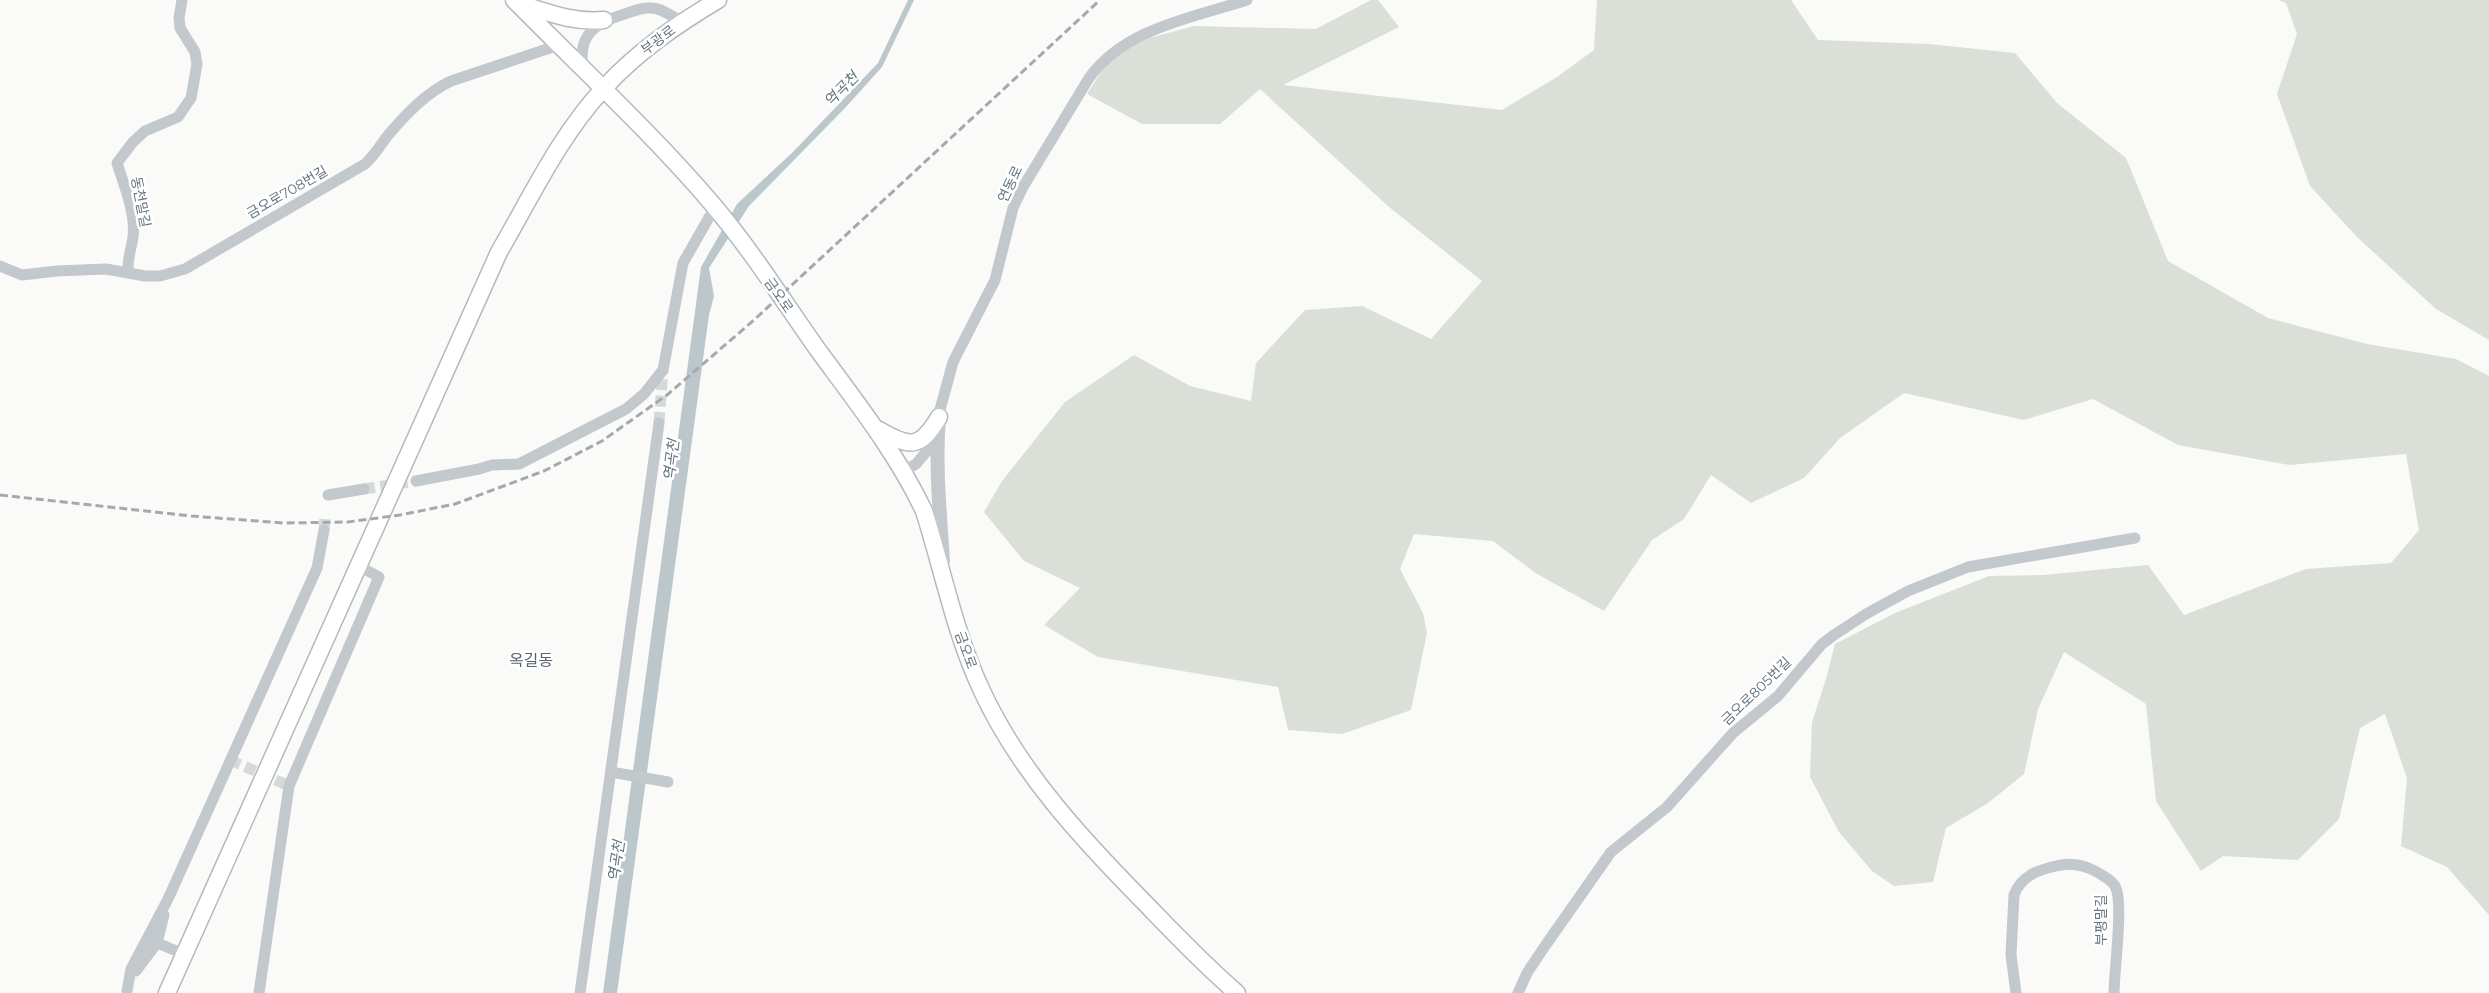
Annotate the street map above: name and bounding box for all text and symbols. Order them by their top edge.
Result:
street label: 부광로 [637,21,679,59]
water label: 역곡천 [820,66,864,110]
street label: 금오로708번길 [243,162,331,222]
street label: 연동로 [994,163,1026,205]
street label: 동천말길 [127,175,155,229]
street label: 금오로 [761,274,798,316]
water label: 역곡천 [659,436,683,482]
street label: 금오로 [951,629,981,671]
district label: 옥길동 [509,651,553,670]
street label: 금오로805번길 [1717,653,1795,729]
water label: 역곡천 [604,837,629,883]
street label: 부평말길 [2092,894,2110,946]

